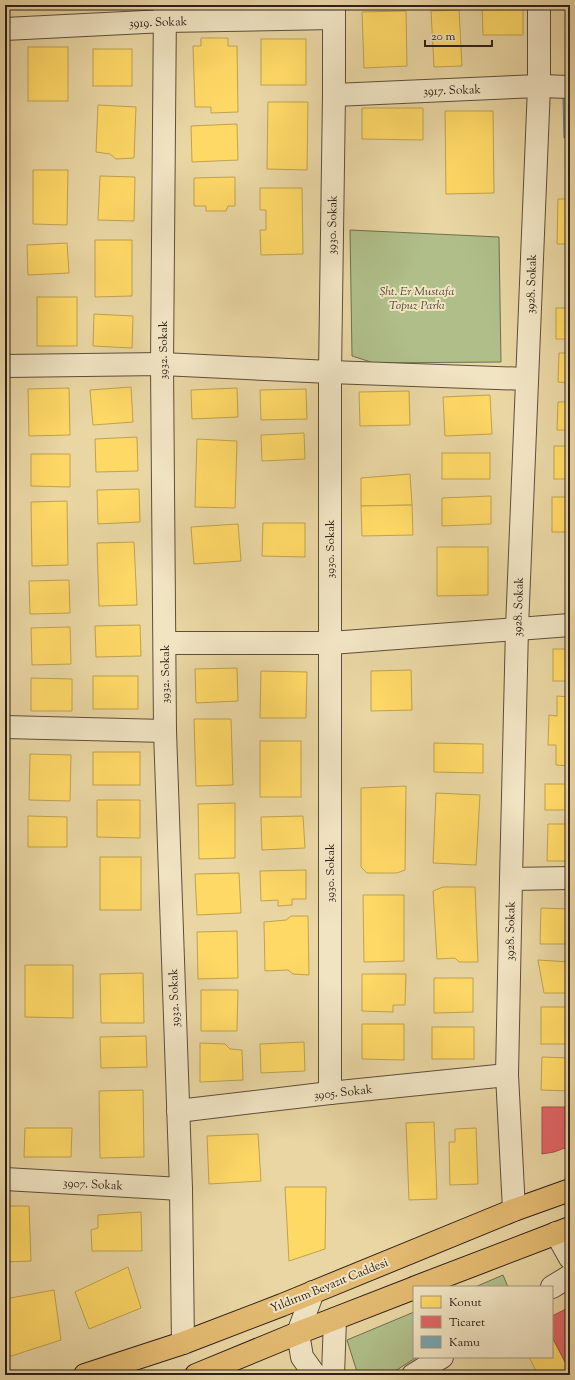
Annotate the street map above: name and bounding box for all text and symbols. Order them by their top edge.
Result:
street label: 3919. Sokak [129,13,188,33]
scale bar [425,22,492,48]
text: 20 m [431,28,456,46]
street label: 3917. Sokak [423,81,482,101]
street label: 3930. Sokak [323,195,343,255]
street label: 3928. Sokak [522,253,542,314]
park label: Şht. Er Mustafa Topuz Parkı [380,283,454,315]
street label: 3932. Sokak [155,320,173,379]
street label: 3930. Sokak [322,519,340,579]
street label: 3928. Sokak [509,576,529,637]
street label: 3932. Sokak [157,644,175,703]
street label: 3930. Sokak [322,843,340,903]
street label: 3928. Sokak [501,900,521,961]
street label: 3932. Sokak [165,968,185,1028]
street label: 3905. Sokak [313,1081,374,1105]
street label: 3907. Sokak [62,1174,124,1196]
street label: Yıldırım Beyazıt Caddesi [268,1254,392,1318]
legend [413,1286,553,1358]
text: Konut [449,1294,482,1312]
text: Ticaret [449,1314,485,1332]
text: Kamu [449,1334,480,1352]

